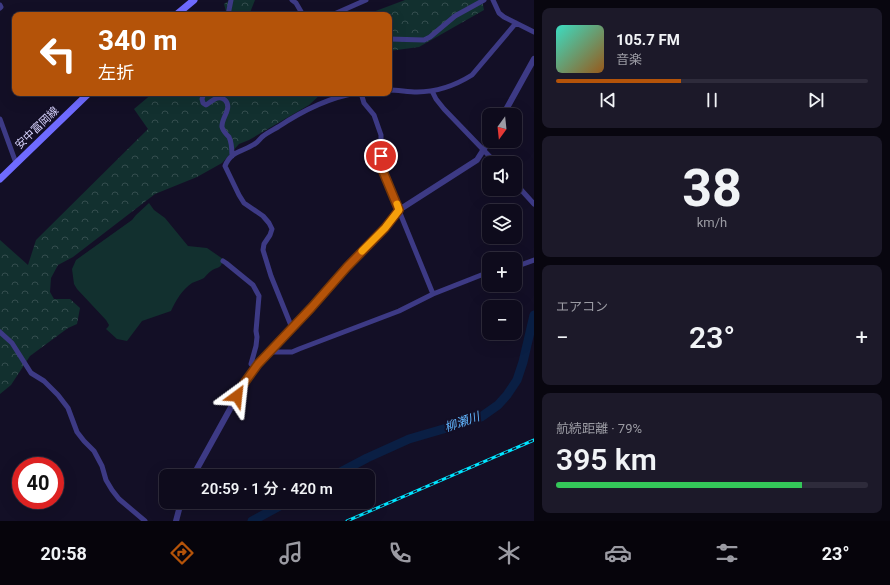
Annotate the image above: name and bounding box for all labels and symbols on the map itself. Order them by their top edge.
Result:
street label: 安中富岡線 [13,104,61,152]
north arrow [482,108,522,148]
pin [364,139,398,173]
position arrow [216,375,258,417]
water label: 柳瀬川 [443,409,483,434]
speed limit sign: 40 [12,457,64,509]

